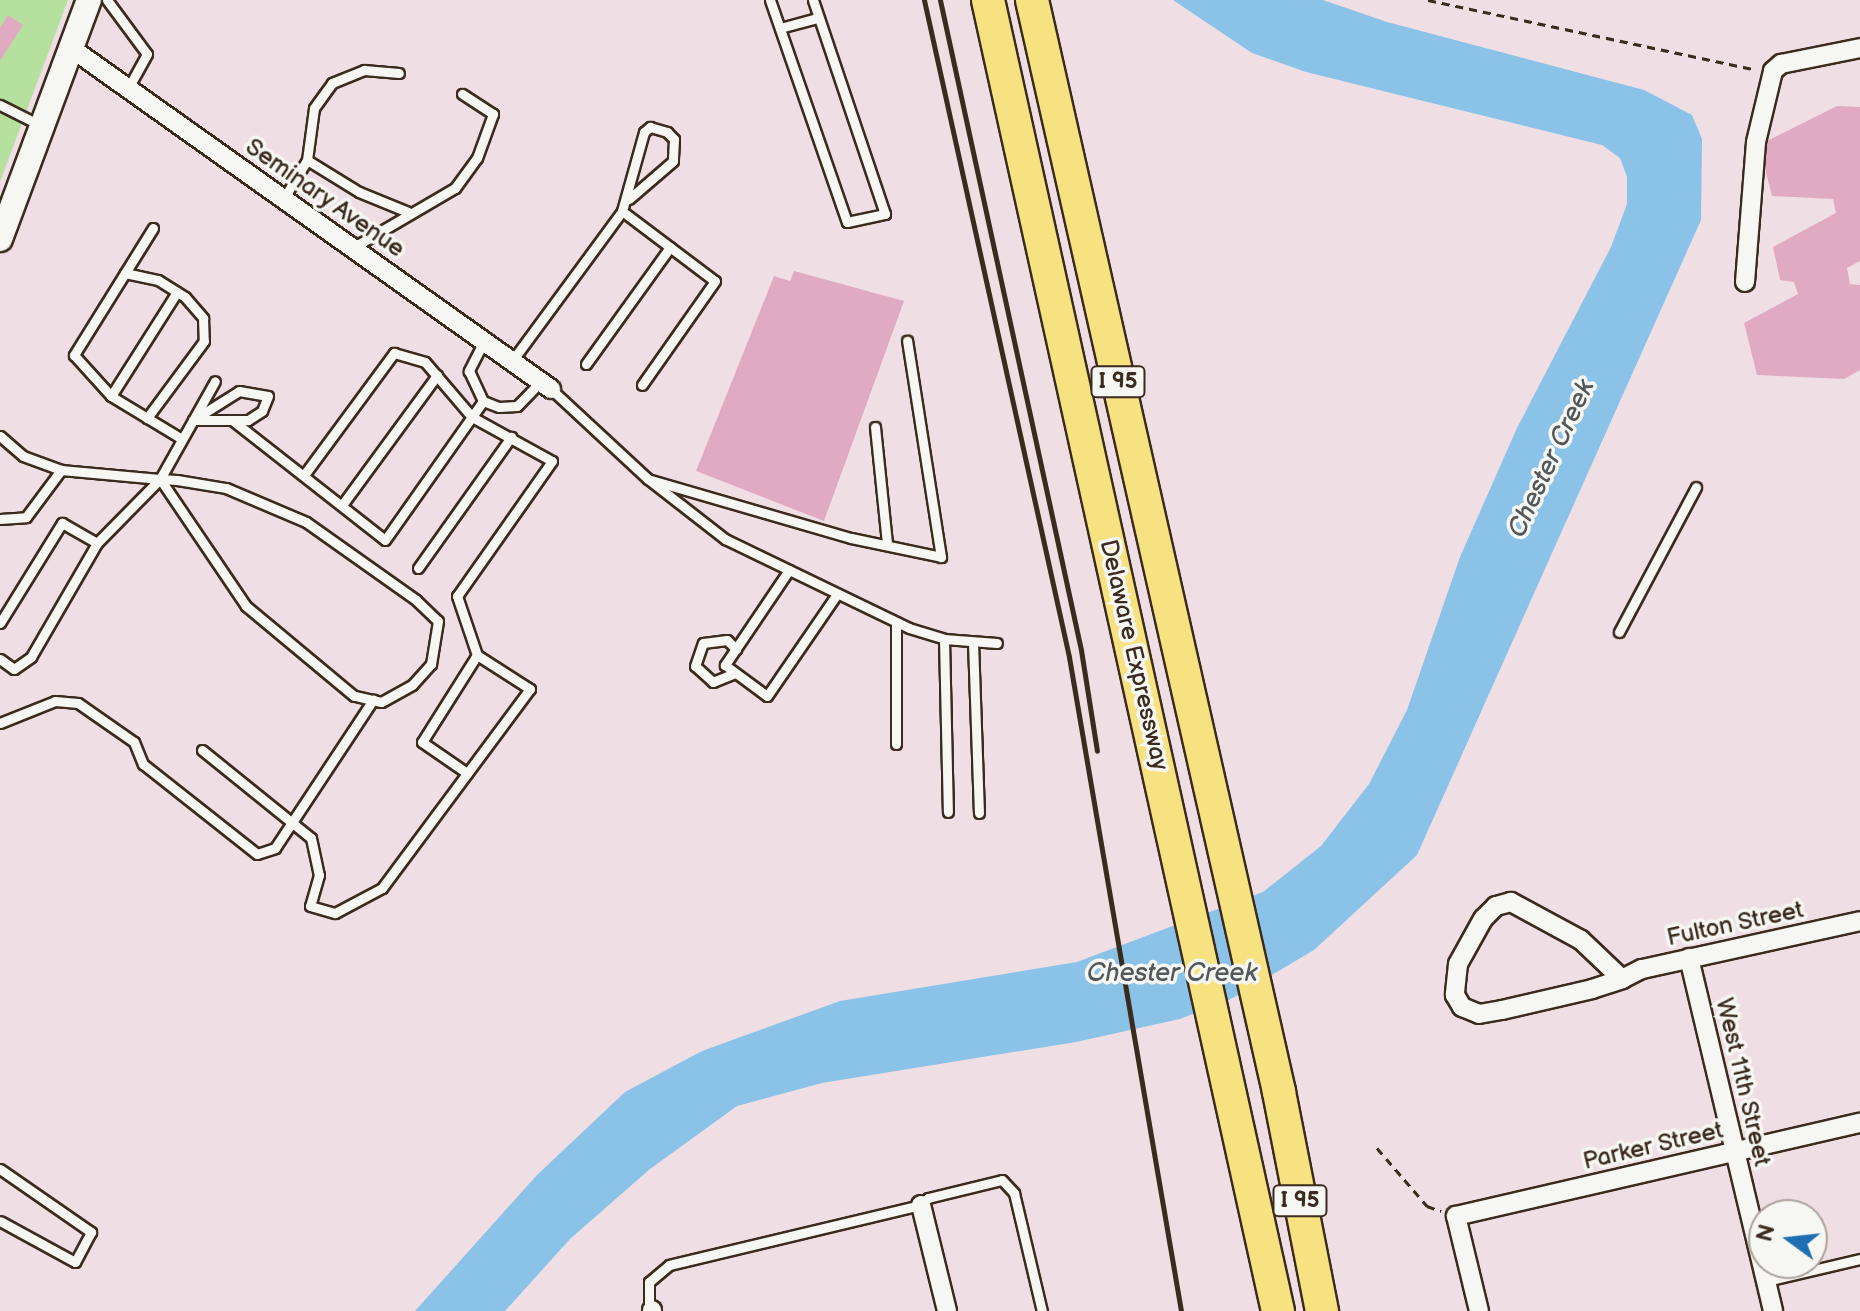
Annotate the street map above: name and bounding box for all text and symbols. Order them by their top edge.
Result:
street label: Seminary Avenue [239,132,411,264]
road number: I 95 [1090,364,1146,400]
water label: Chester Creek [1502,375,1602,543]
street label: Delaware Expressway [1093,537,1175,773]
street label: Fulton Street [1664,895,1806,953]
water label: Chester Creek [1087,958,1257,990]
street label: West 11th Street [1710,995,1776,1169]
street label: Parker Street [1580,1116,1726,1176]
road number: I 95 [1272,1183,1328,1219]
north arrow [1748,1199,1828,1279]
text: N [1751,1222,1781,1245]

